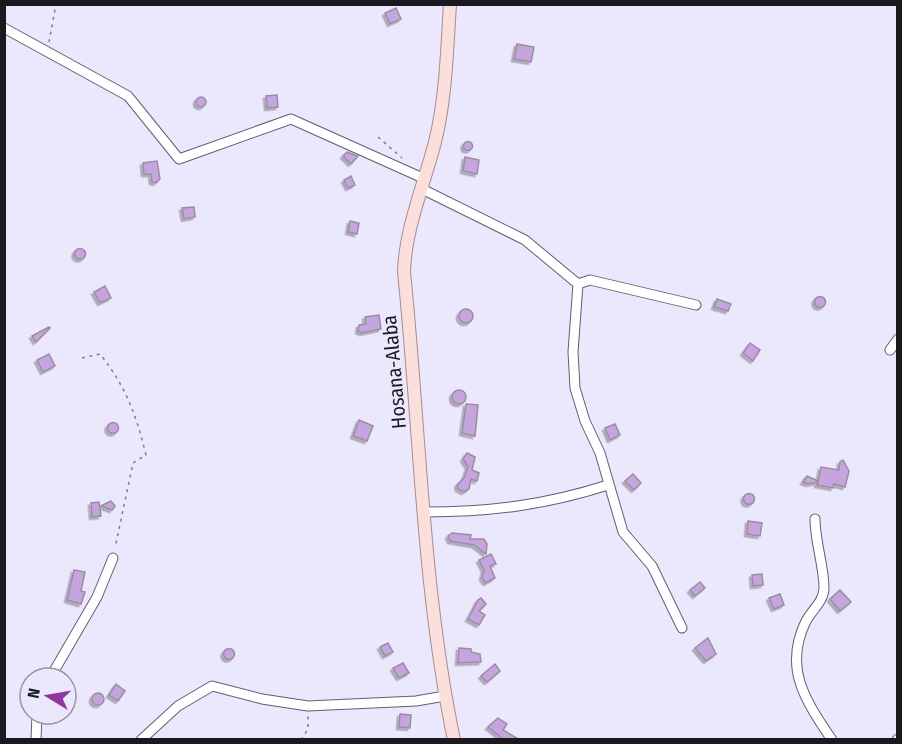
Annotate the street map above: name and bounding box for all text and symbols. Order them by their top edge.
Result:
street label: Hosana-Alaba [377,314,411,430]
north arrow [18,666,78,726]
text: N [24,687,44,700]

